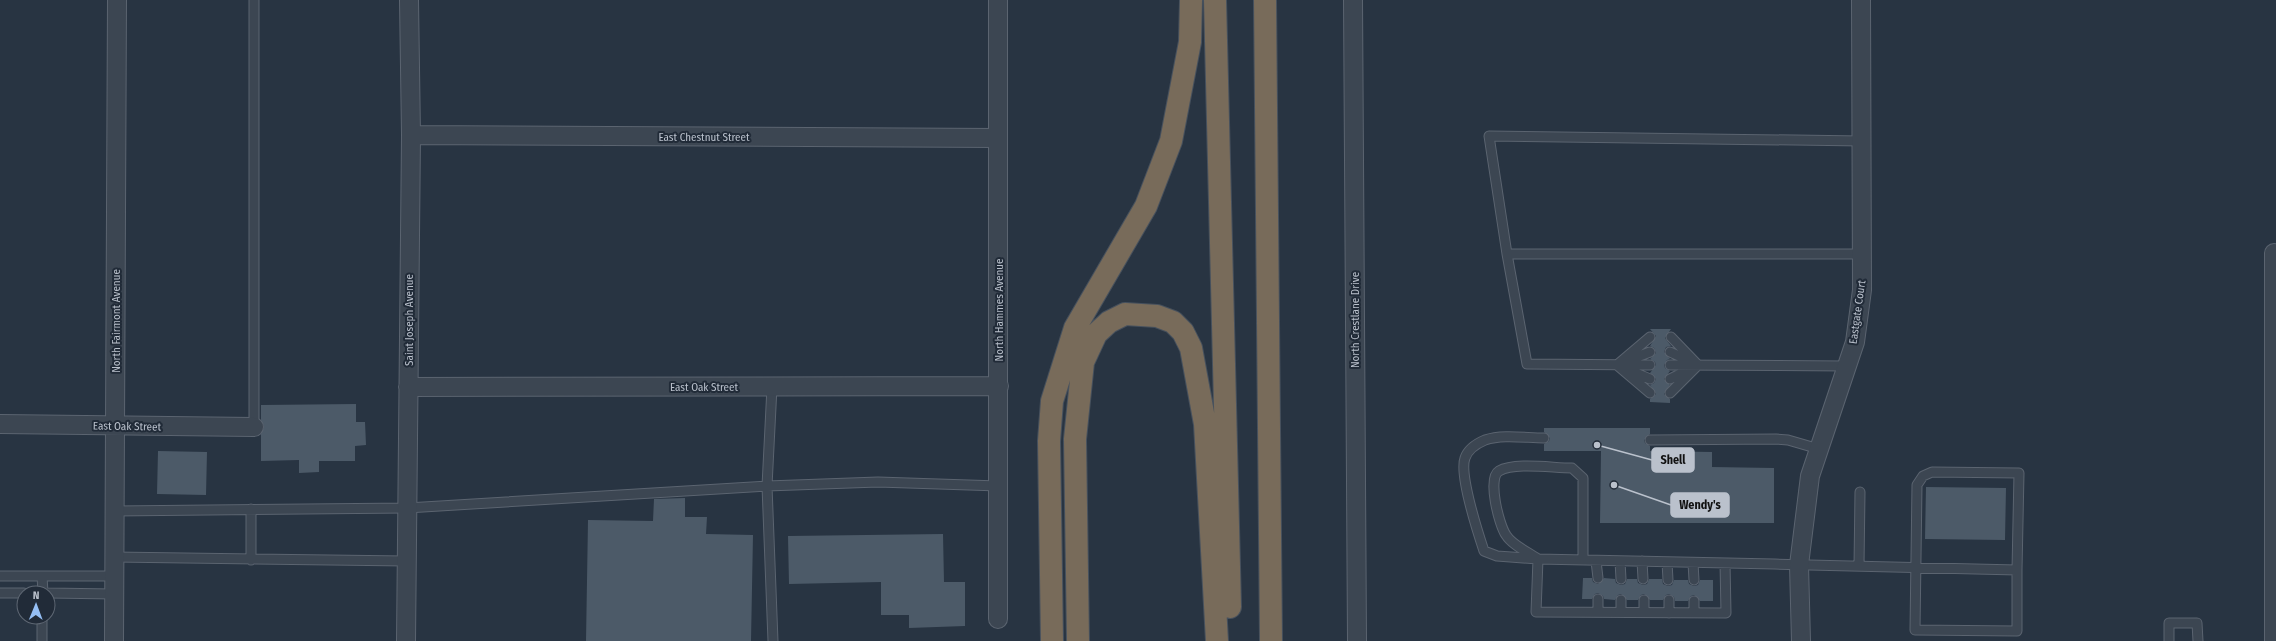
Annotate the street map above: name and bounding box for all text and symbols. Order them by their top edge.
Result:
street label: East Chestnut Street [658,131,750,144]
street label: North Hammes Avenue [993,258,1006,362]
street label: North Fairmont Avenue [110,269,123,373]
street label: North Crestlane Drive [1349,272,1362,368]
street label: Saint Joseph Avenue [403,274,416,366]
street label: Eastgate Court [1847,279,1868,345]
street label: East Oak Street [670,381,738,394]
street label: East Oak Street [93,419,162,434]
callout: Shell [1652,448,1694,472]
text: Shell [1660,453,1686,467]
callout: Wendy's [1671,493,1729,517]
text: Wendy's [1679,498,1722,512]
north arrow [16,585,56,625]
text: N [33,589,40,602]

